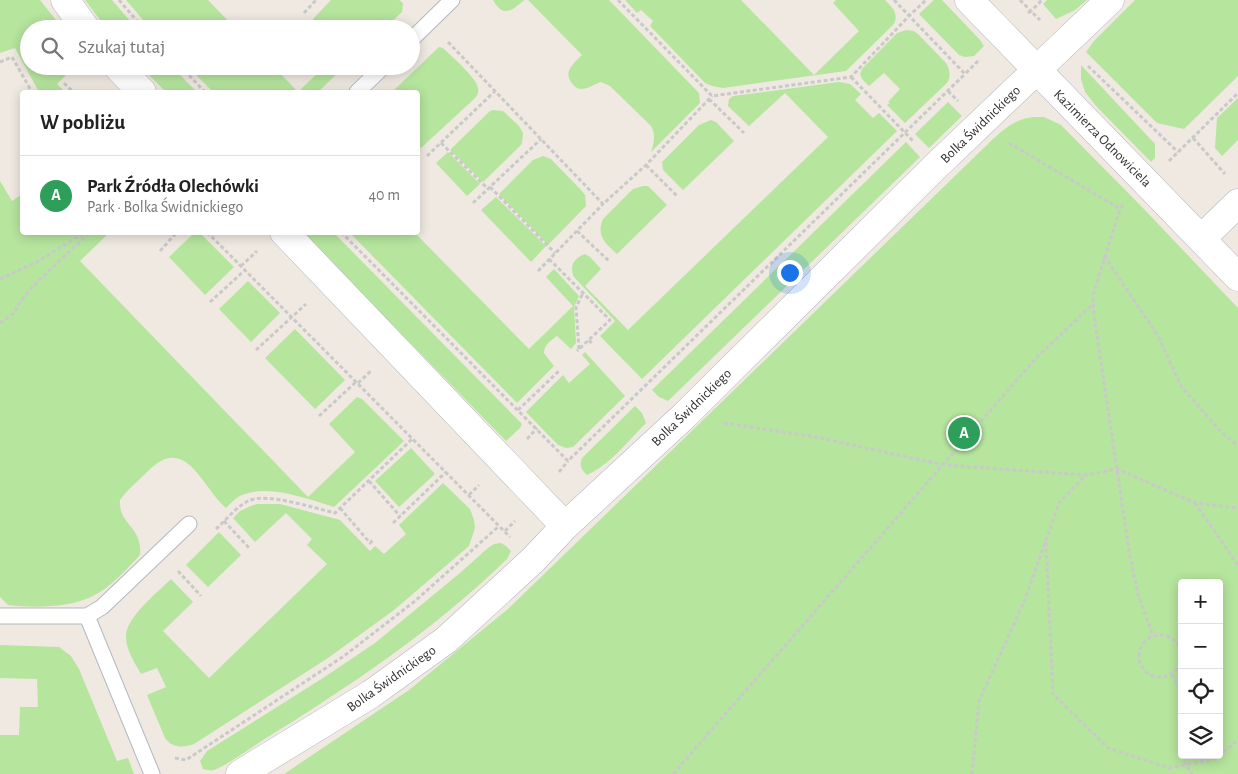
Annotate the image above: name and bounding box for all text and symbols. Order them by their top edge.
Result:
search box [20,20,420,75]
icon: search [38,34,66,62]
text: Szukaj tutaj [78,38,165,57]
street label: Bolka Świdnickiego [936,81,1023,166]
street label: Kazimierza Odnowiciela [1051,87,1154,190]
text: W pobliżu [40,112,125,133]
text: Park Źródła Olechówki [87,177,259,196]
text: A [51,187,61,203]
text: 40 m [368,187,400,203]
text: Park · Bolka Świdnickiego [87,199,243,215]
your location [777,260,803,286]
street label: Bolka Świdnickiego [647,364,734,449]
pin: A [948,414,980,452]
map controls [1178,579,1223,759]
button: + [1178,579,1223,624]
button: − [1178,624,1223,669]
street label: Bolka Świdnickiego [343,641,439,715]
button: locate [1178,669,1223,714]
button: layers [1178,714,1223,759]

